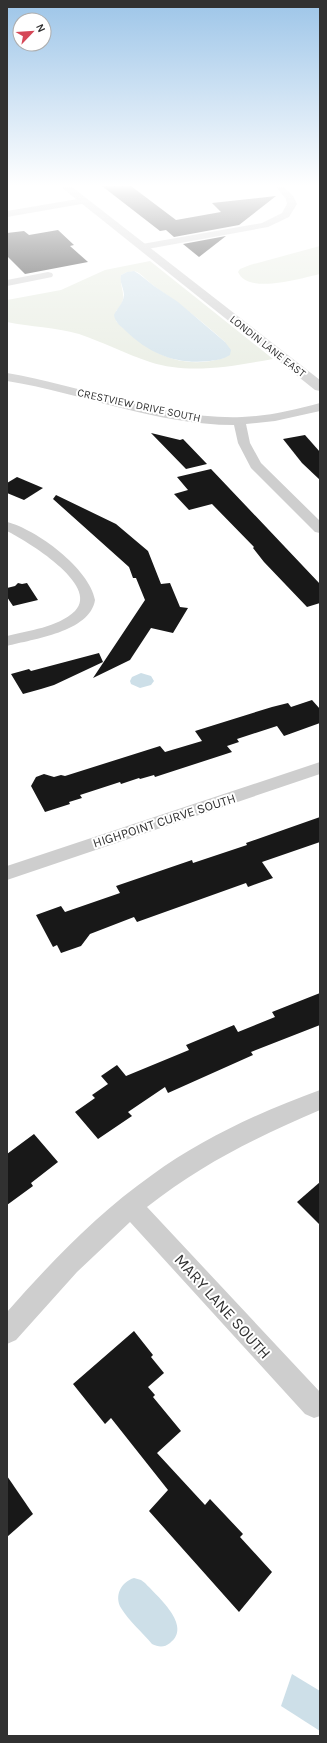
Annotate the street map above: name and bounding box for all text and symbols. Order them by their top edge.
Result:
north arrow [12,12,52,52]
text: N [33,22,48,34]
street label: LONDIN LANE EAST [227,313,309,380]
street label: CRESTVIEW DRIVE SOUTH [76,386,202,425]
street label: HIGHPOINT CURVE SOUTH [91,790,237,851]
street label: MARY LANE SOUTH [171,1250,275,1363]

